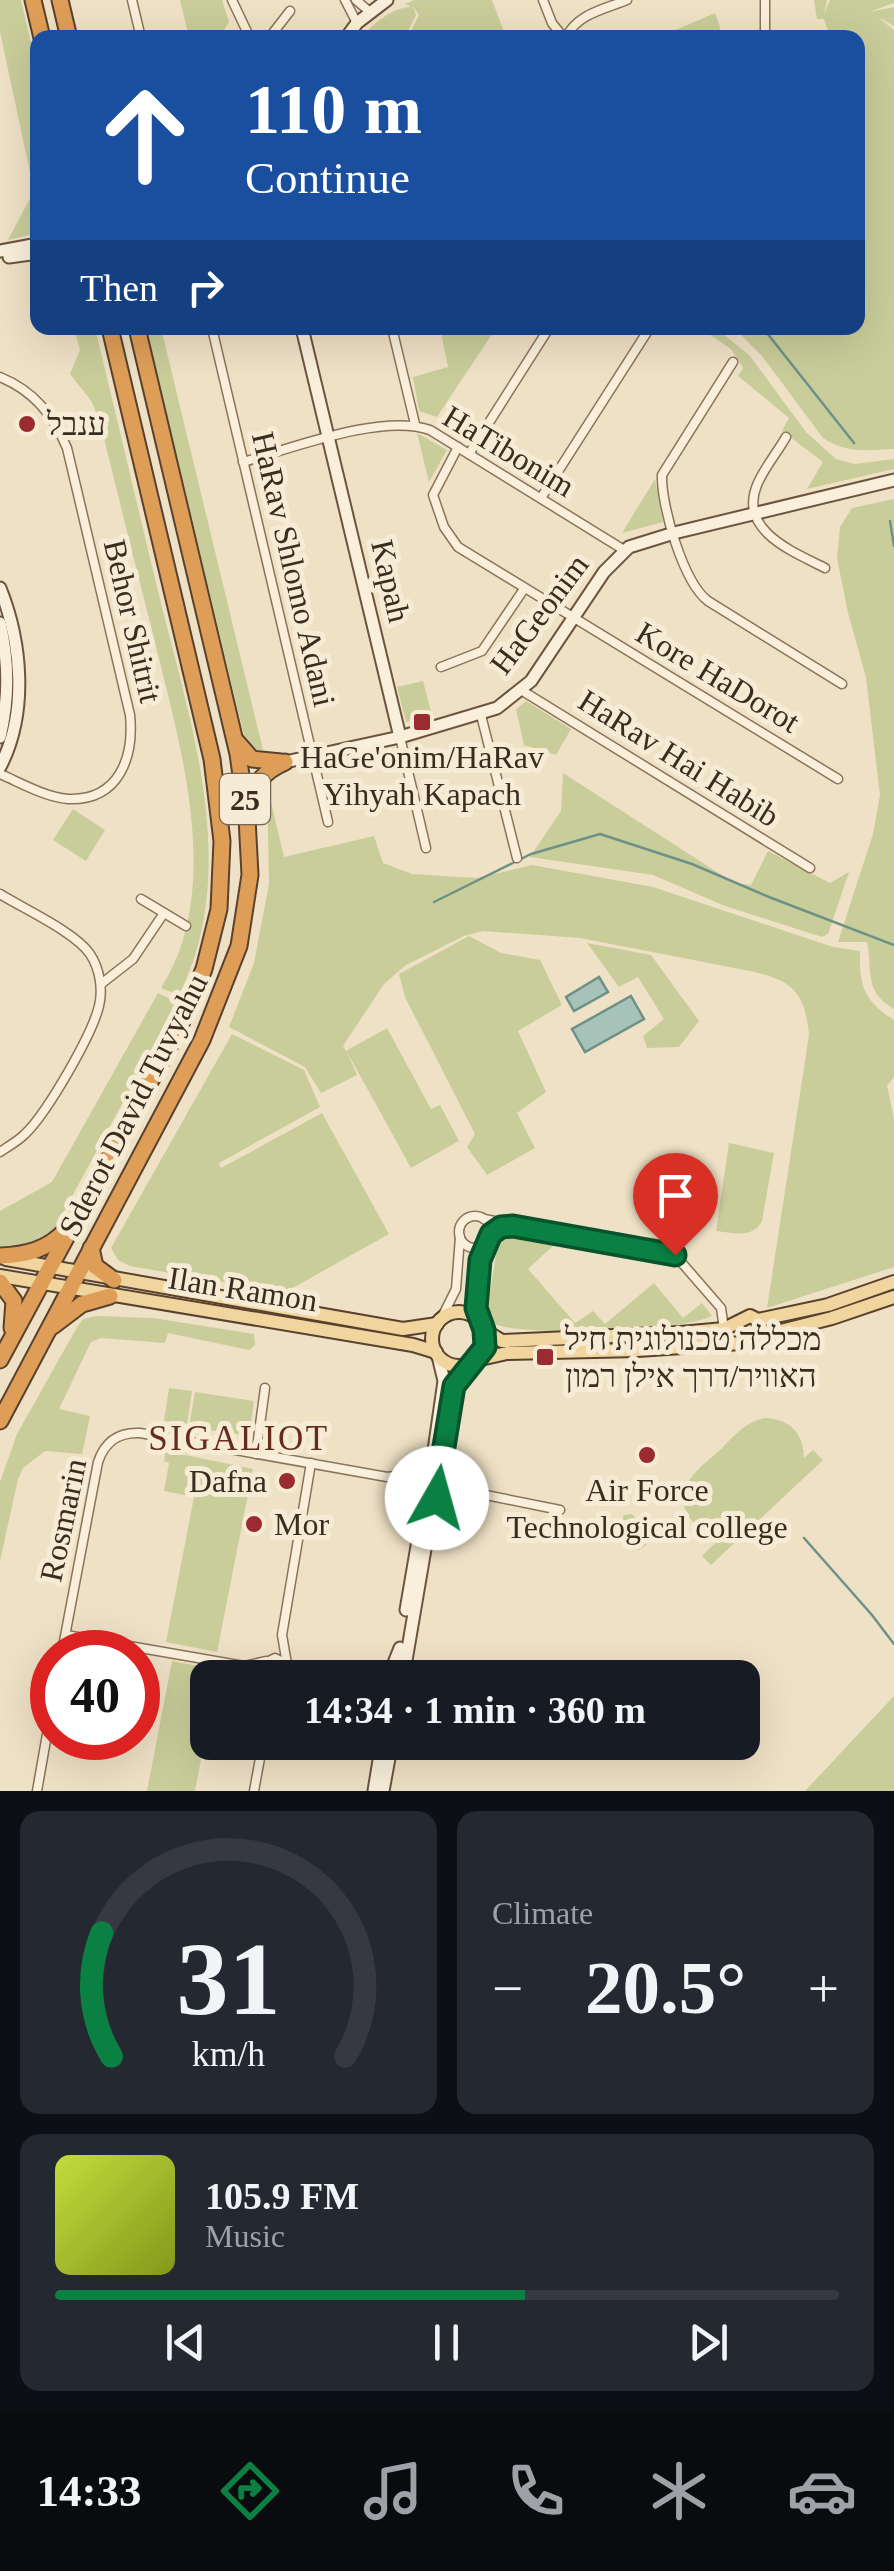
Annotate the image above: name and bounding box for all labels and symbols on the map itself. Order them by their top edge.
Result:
street label: HaTibonim [437,398,581,504]
place label: ענבל [46,406,106,442]
marker: ענבל [16,413,38,435]
street label: HaRav Shlomo Adani [245,428,343,710]
street label: Behor Shitrit [97,536,169,706]
street label: Kapah [364,536,418,626]
street label: HaGeonim [482,547,596,681]
street label: Kore HaDorot [630,614,806,740]
street label: HaRav Hai Habib [572,682,786,834]
marker: HaGe'onim/HaRav Yihyah Kapach [411,711,433,733]
place label: HaGe'onim/HaRav Yihyah Kapach [300,739,544,812]
road number: 25 [220,774,270,824]
street label: Sderot David Tuvyahu [51,968,215,1242]
pin [633,1153,718,1256]
street label: Ilan Ramon [166,1259,320,1319]
place label: מכללה טכנולוגית חיל האוויר/דרך אילן רמון [564,1321,821,1394]
marker: מכללה טכנולוגית חיל האוויר/דרך אילן רמון [534,1346,556,1368]
district label: SIGALIOT [148,1419,330,1458]
marker: Air Force Technological college [636,1444,658,1466]
position arrow [385,1446,489,1550]
street label: Rosmarin [32,1455,94,1585]
place label: Dafna [189,1463,267,1499]
marker: Dafna [276,1470,298,1492]
place label: Air Force Technological college [506,1472,788,1545]
place label: Mor [274,1506,329,1542]
marker: Mor [243,1513,265,1535]
speed limit sign: 40 [30,1630,160,1760]

